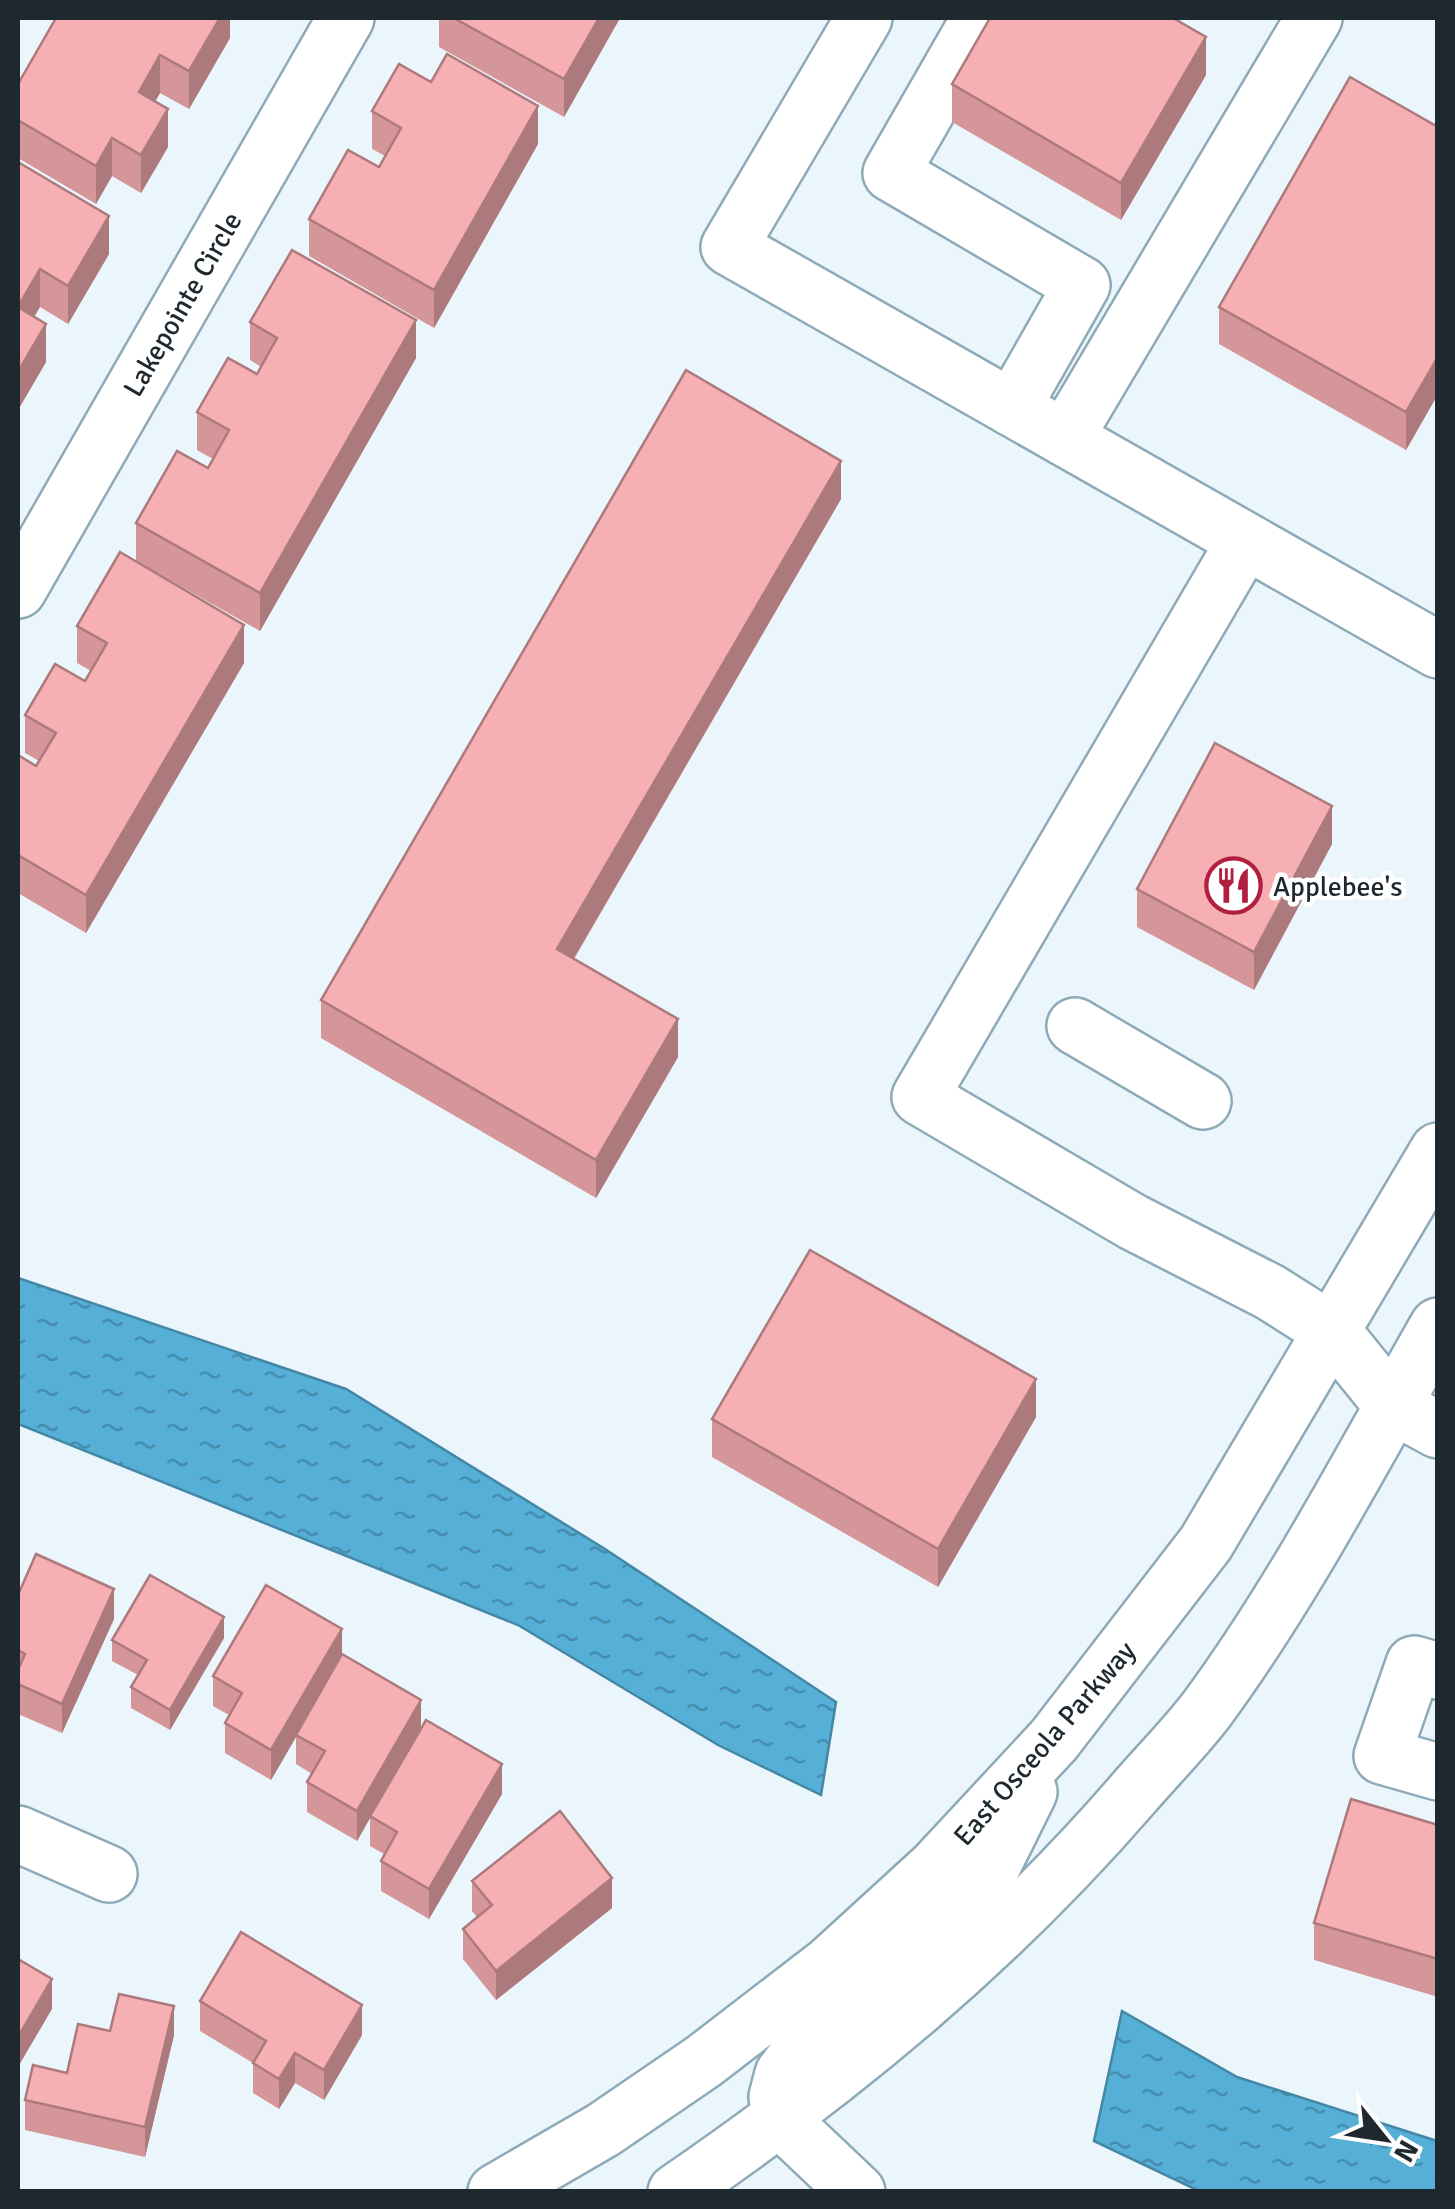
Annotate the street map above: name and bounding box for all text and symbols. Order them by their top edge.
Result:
street label: Lakepointe Circle [116,206,249,403]
restaurant icon: Applebee's [1204,856,1264,916]
place label: Applebee's [1273,870,1403,904]
street label: East Osceola Parkway [947,1635,1143,1853]
north arrow [1335,2089,1435,2189]
text: N [1386,2134,1425,2168]

